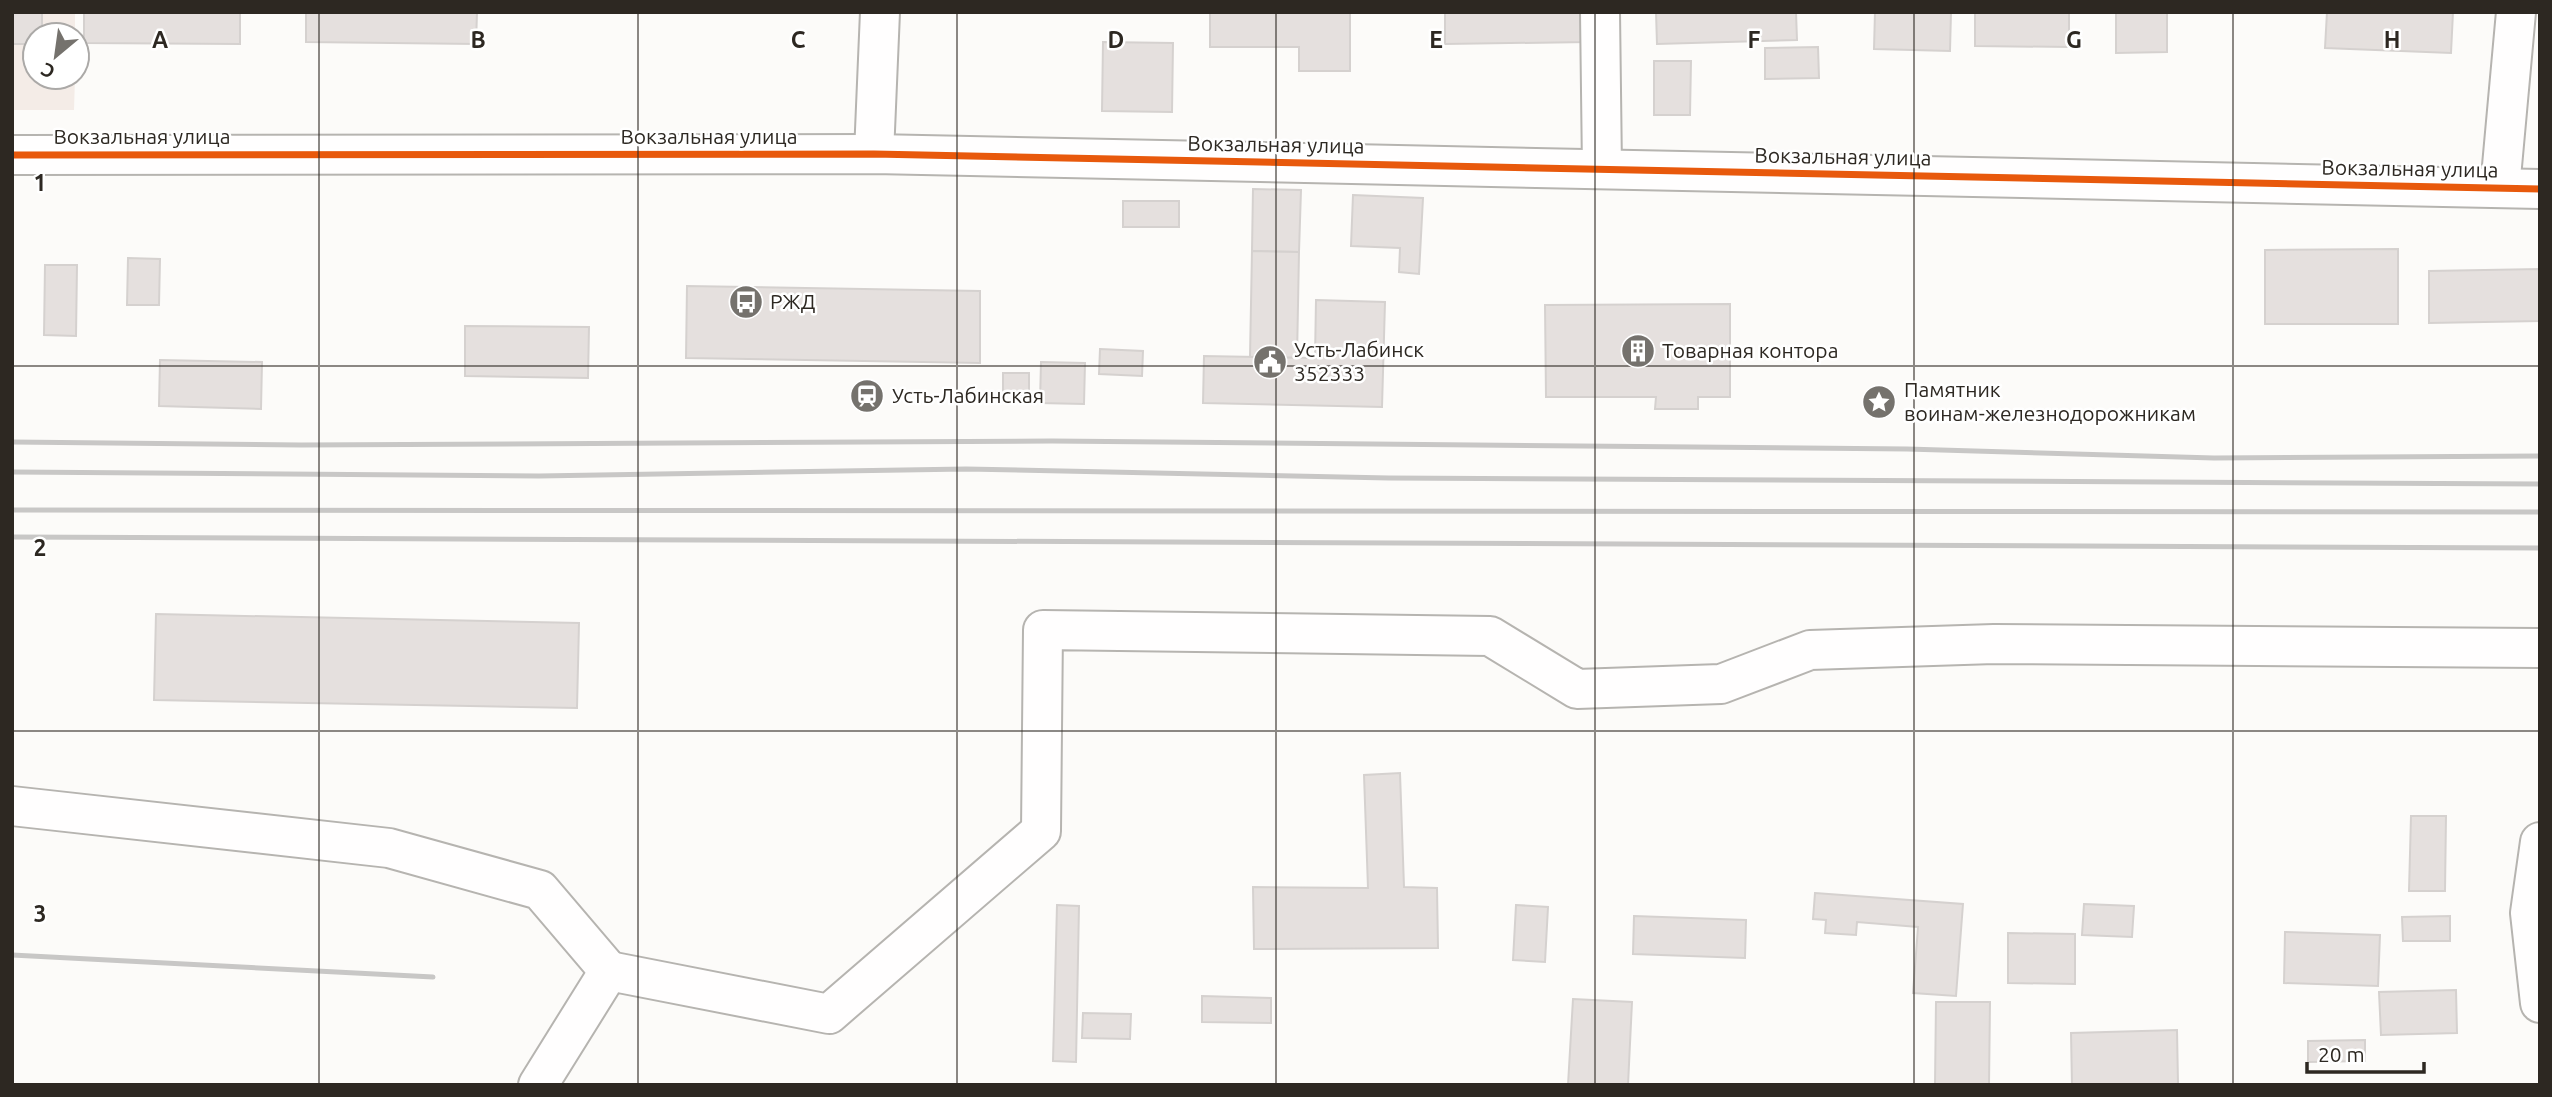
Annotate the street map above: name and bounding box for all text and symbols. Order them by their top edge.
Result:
north arrow [21,21,91,91]
text: A [152,27,168,52]
text: B [470,27,486,52]
text: C [791,27,806,52]
text: D [1108,27,1124,52]
text: E [1429,27,1443,52]
text: F [1748,27,1761,52]
text: G [2066,27,2082,52]
text: H [2384,27,2400,52]
text: С [37,58,58,83]
street label: Вокзальная улица [53,124,231,148]
street label: Вокзальная улица [620,124,798,148]
street label: Вокзальная улица [1187,130,1365,158]
street label: Вокзальная улица [1754,142,1932,170]
street label: Вокзальная улица [2321,154,2499,182]
text: 1 [34,170,46,195]
bus stop icon: РЖД [727,283,765,321]
place label: РЖД [770,289,815,313]
building icon: Товарная контора [1619,332,1657,370]
place label: Усть-Лабинск 352333 [1294,337,1424,385]
place label: Товарная контора [1662,338,1838,362]
public building icon: Усть-Лабинск 352333 [1251,343,1289,381]
station icon: Усть-Лабинская [848,377,886,415]
place label: Памятник воинам-железнодорожникам [1904,377,2196,425]
place label: Усть-Лабинская [892,383,1044,407]
place icon: Памятник воинам-железнодорожникам [1860,383,1898,421]
text: 2 [34,535,46,560]
text: 3 [34,901,46,926]
scale bar [2307,1030,2424,1074]
text: 20 m [2318,1042,2365,1066]

